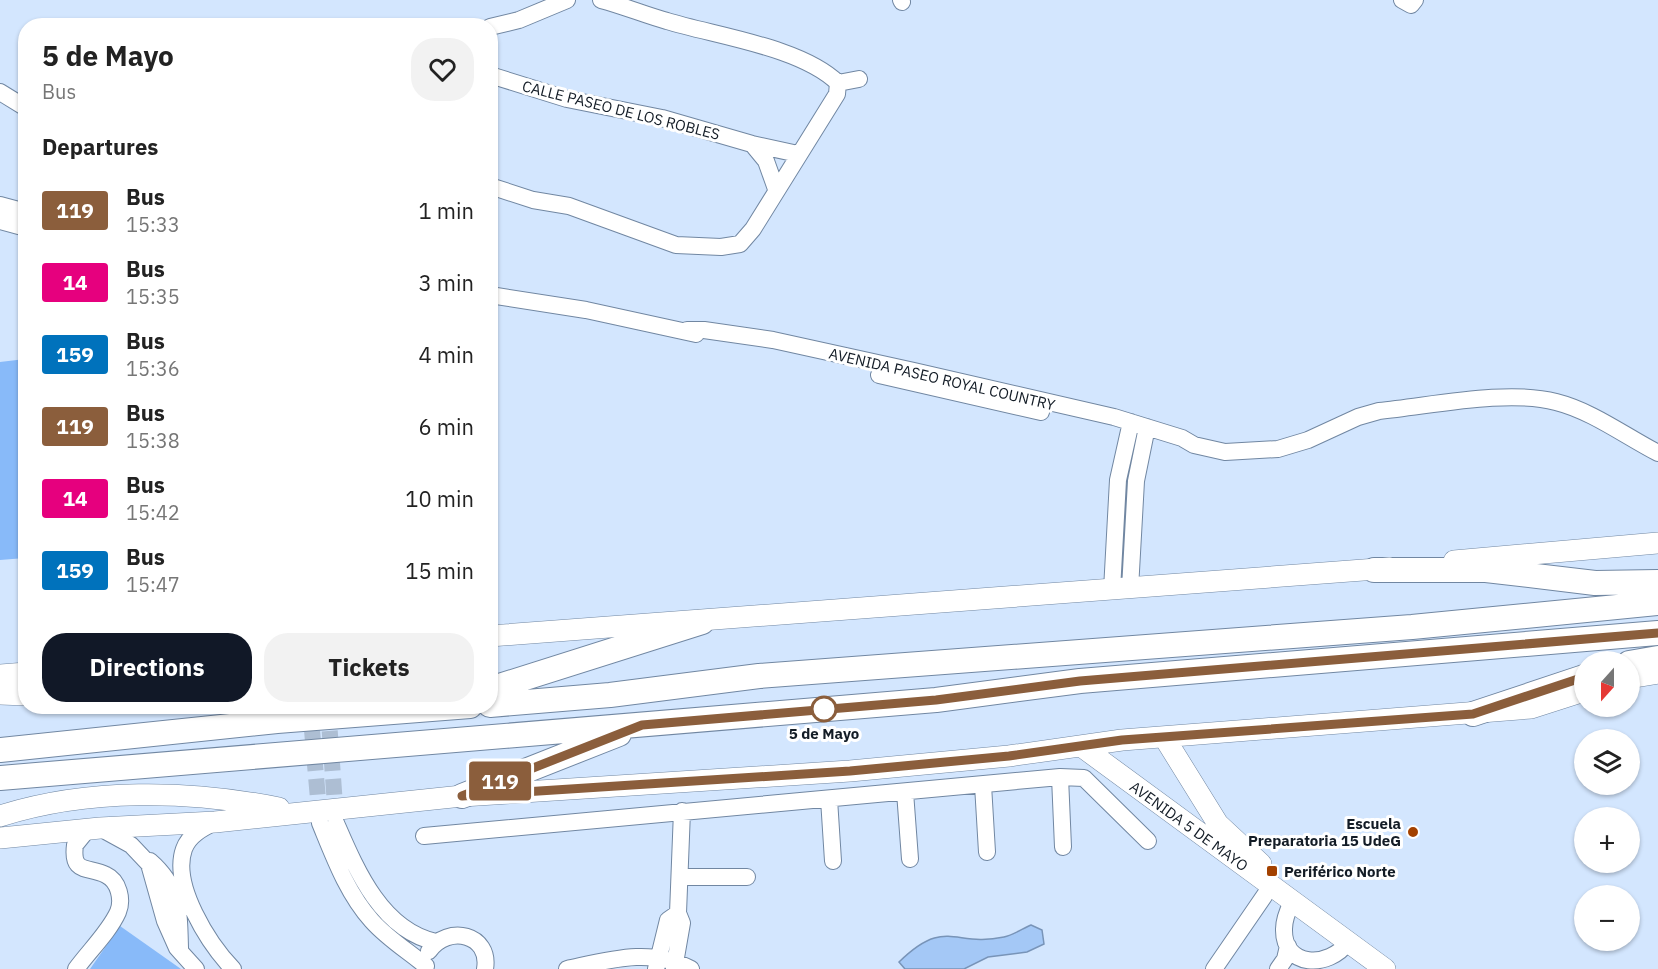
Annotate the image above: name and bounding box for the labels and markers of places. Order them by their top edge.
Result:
marker: 5 de Mayo [811,696,837,722]
place label: 5 de Mayo [789,724,859,743]
place label: Escuela Preparatoria 15 UdeG [1248,814,1401,850]
marker: Escuela Preparatoria 15 UdeG [1406,825,1420,839]
place label: Periférico Norte [1284,862,1396,881]
marker: Periférico Norte [1265,864,1279,878]

